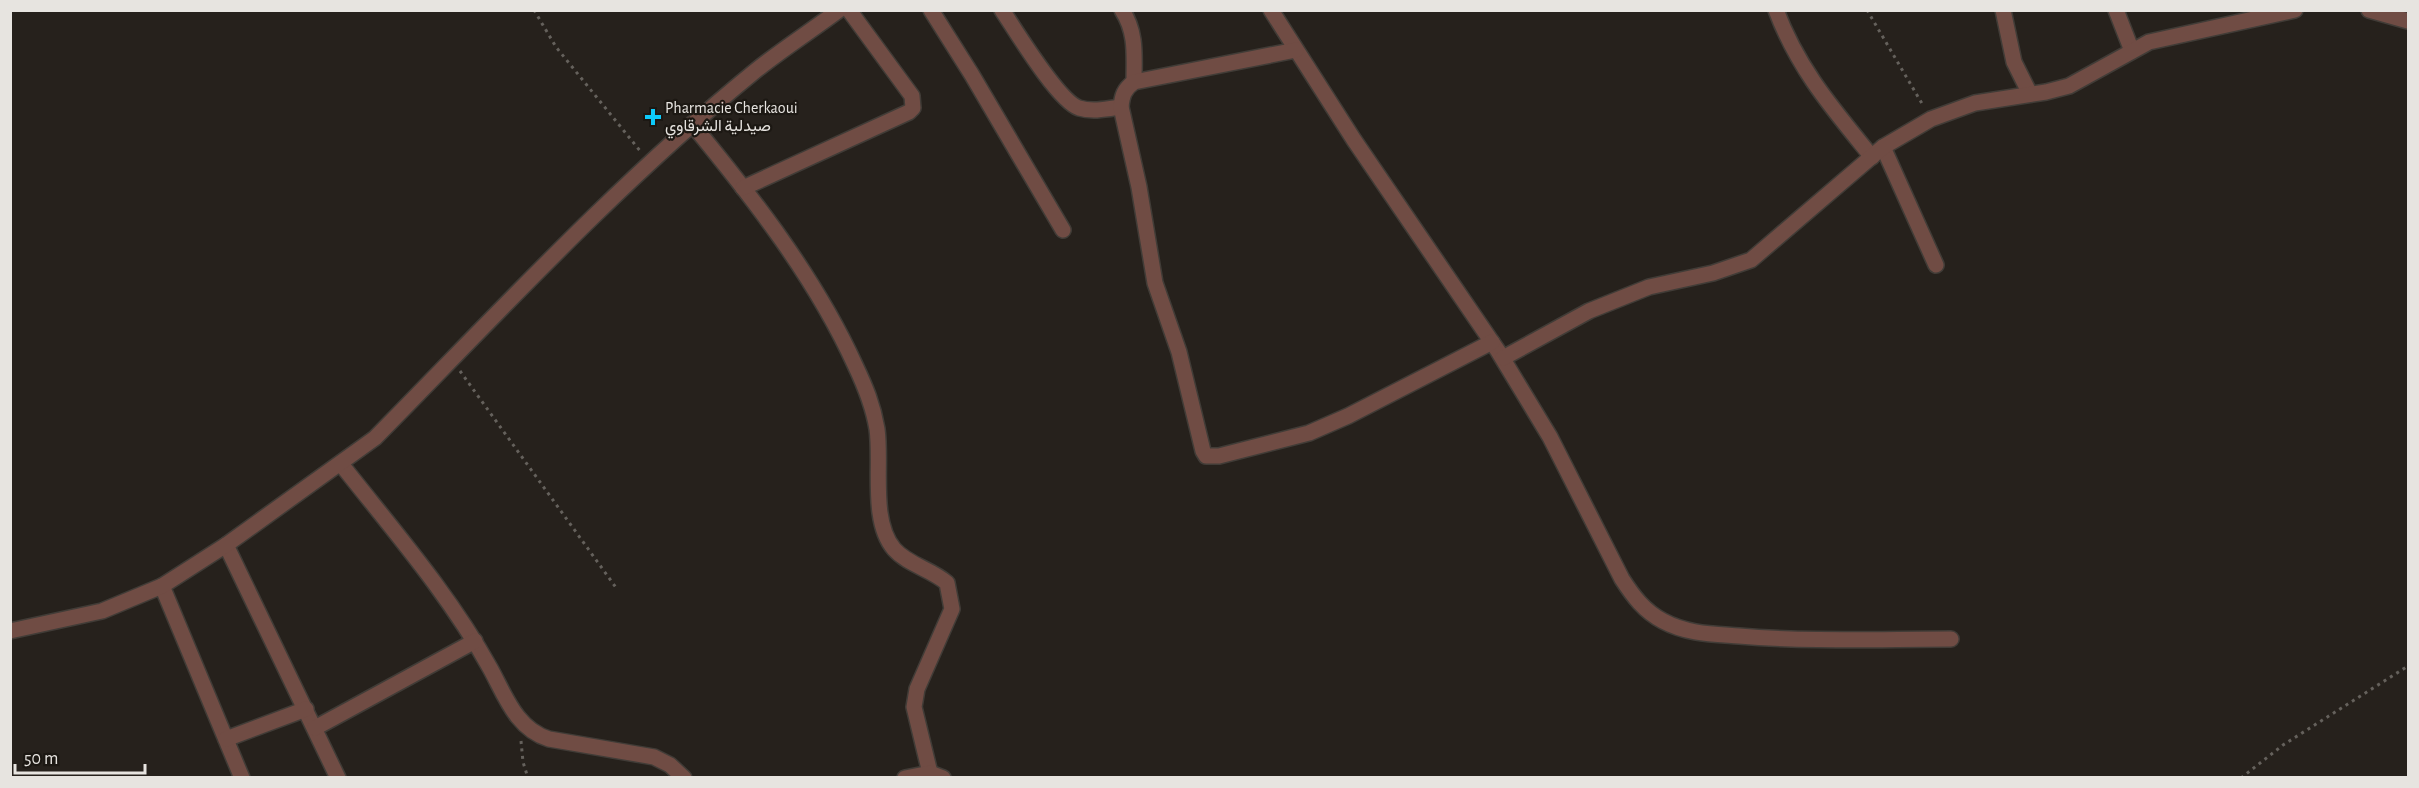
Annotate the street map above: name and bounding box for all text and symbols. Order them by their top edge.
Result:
place label: Pharmacie Cherkaoui صيدلية الشرقاوي [665,100,798,139]
marker: Pharmacie Cherkaoui صيدلية الشرقاوي [646,110,660,124]
scale bar [15,737,146,775]
text: 50 m [24,750,58,768]

